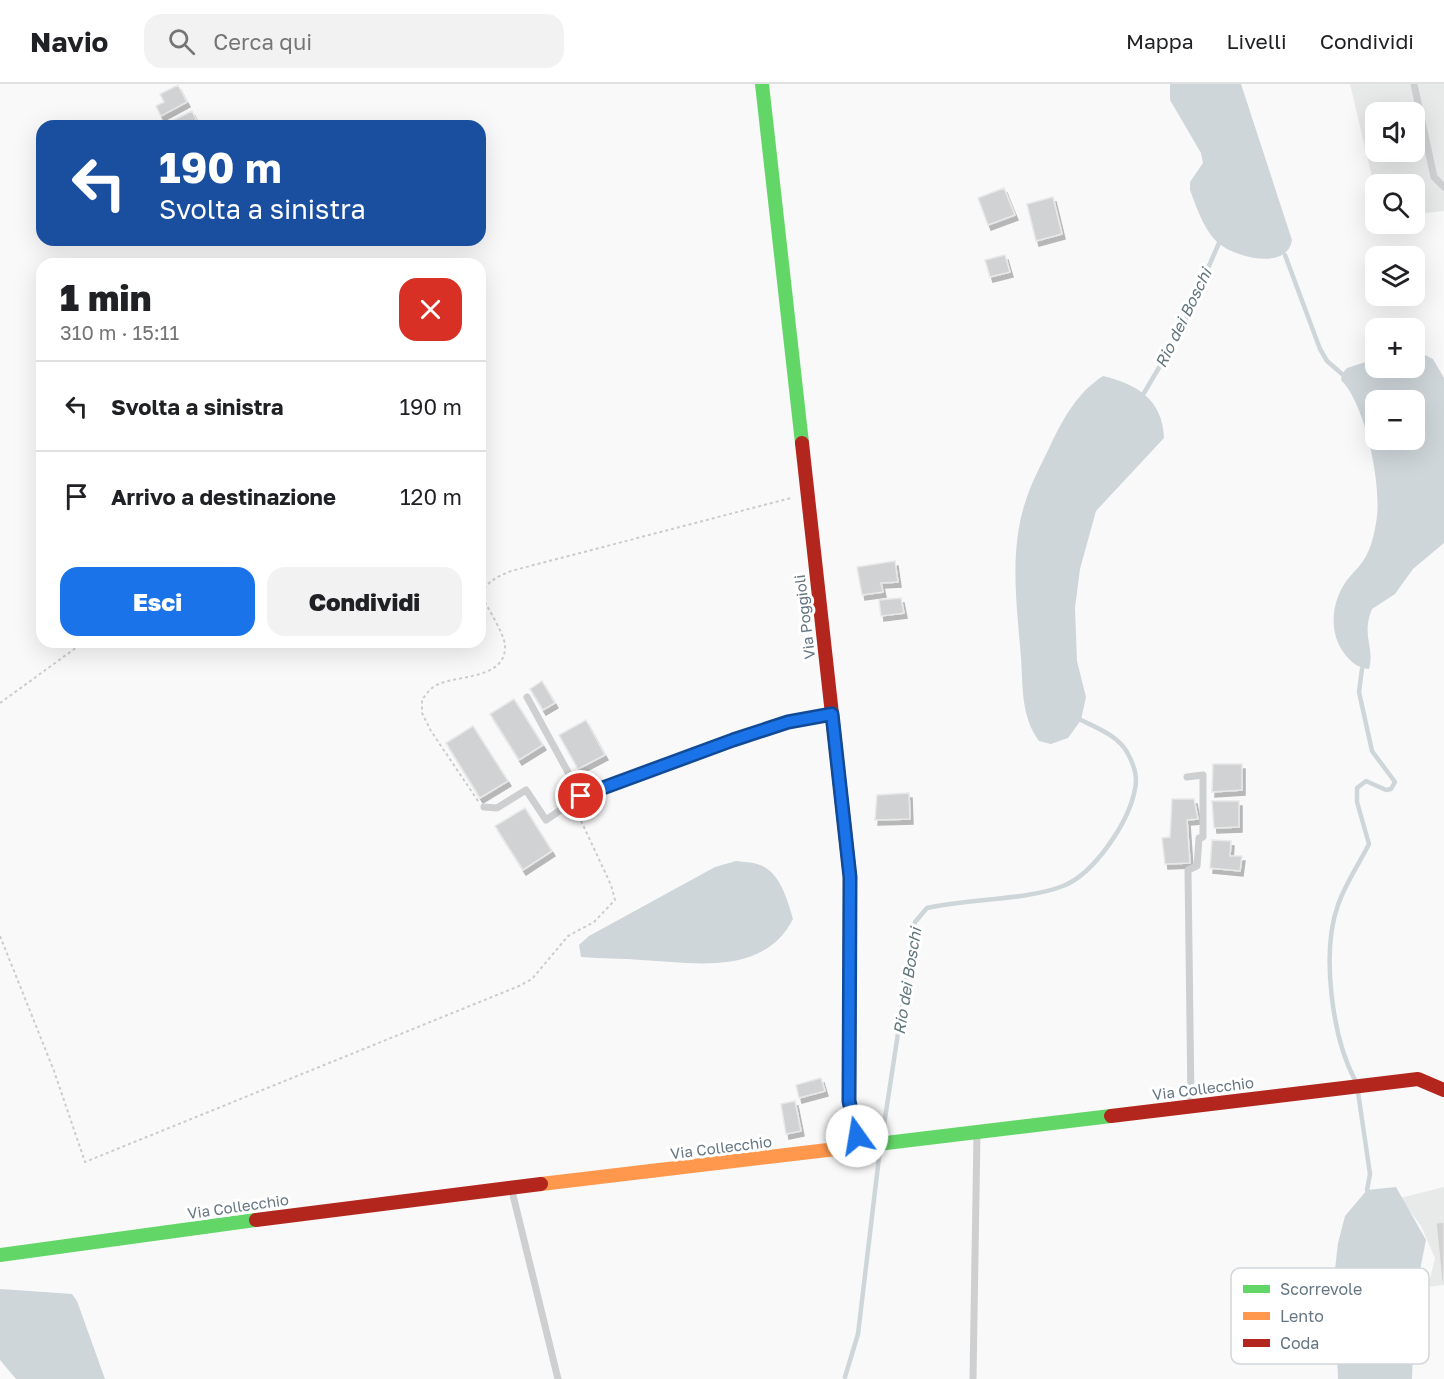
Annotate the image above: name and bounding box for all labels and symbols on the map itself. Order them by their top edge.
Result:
water label: Rio dei Boschi [1150,264,1216,371]
street label: Via Poggioli [790,574,818,660]
pin [555,770,606,821]
water label: Rio dei Boschi [889,924,926,1036]
street label: Via Collecchio [1151,1073,1255,1103]
position arrow [825,1104,889,1168]
street label: Via Collecchio [669,1132,773,1162]
street label: Via Collecchio [186,1190,290,1222]
legend [1231,1268,1429,1364]
text: Scorrevole [1280,1279,1362,1299]
text: Lento [1280,1306,1324,1326]
text: Coda [1280,1333,1319,1353]

